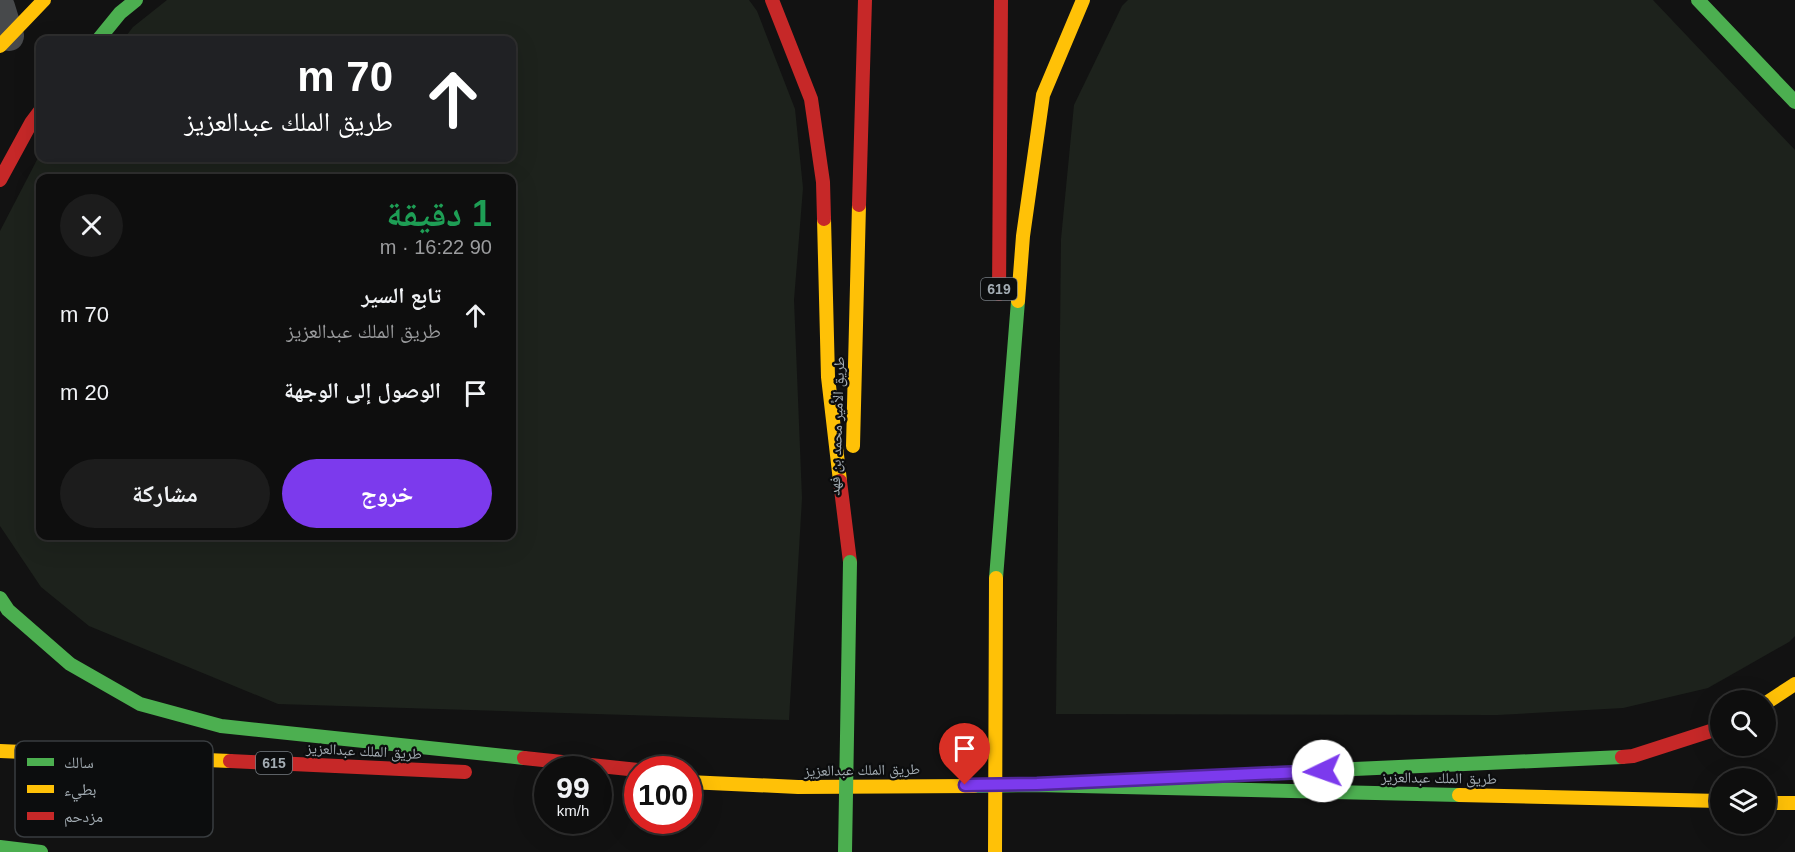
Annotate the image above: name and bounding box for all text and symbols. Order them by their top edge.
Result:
text: 70 m [297,53,393,100]
icon: ahead [414,60,492,138]
text: طريق الملك عبدالعزيز [184,107,393,137]
text: 1 دقيقة [386,193,492,234]
button: close [60,194,123,257]
text: 90 m · 16:22 [380,236,492,258]
road number: 619 [981,278,1017,300]
text: تابع السير [361,283,441,308]
icon: ahead [459,299,492,332]
text: 70 m [60,302,109,327]
text: طريق الملك عبدالعزيز [286,320,441,342]
street label: طريق الأمير محمد بن فهد [826,356,849,496]
icon: arrive [459,377,492,410]
text: الوصول إلى الوجهة [284,378,441,403]
text: 20 m [60,380,109,405]
button: مشاركة [60,459,270,528]
button: خروج [282,459,492,528]
map controls [1710,690,1776,834]
button: search [1710,690,1776,756]
pin [939,723,990,785]
icon: arrive [948,732,981,765]
street label: طريق الملك عبدالعزيز [305,739,422,764]
position arrow [1291,739,1355,803]
legend [15,741,213,837]
road number: 615 [256,752,292,774]
text: سالك [64,754,94,771]
speed limit sign: 100 [624,756,702,834]
street label: طريق الملك عبدالعزيز [803,760,920,781]
street label: طريق الملك عبدالعزيز [1380,768,1497,789]
button: layers [1710,768,1776,834]
text: 99 [556,771,590,804]
text: بطيء [64,781,96,802]
text: km/h [557,802,589,819]
text: مزدحم [64,808,103,827]

